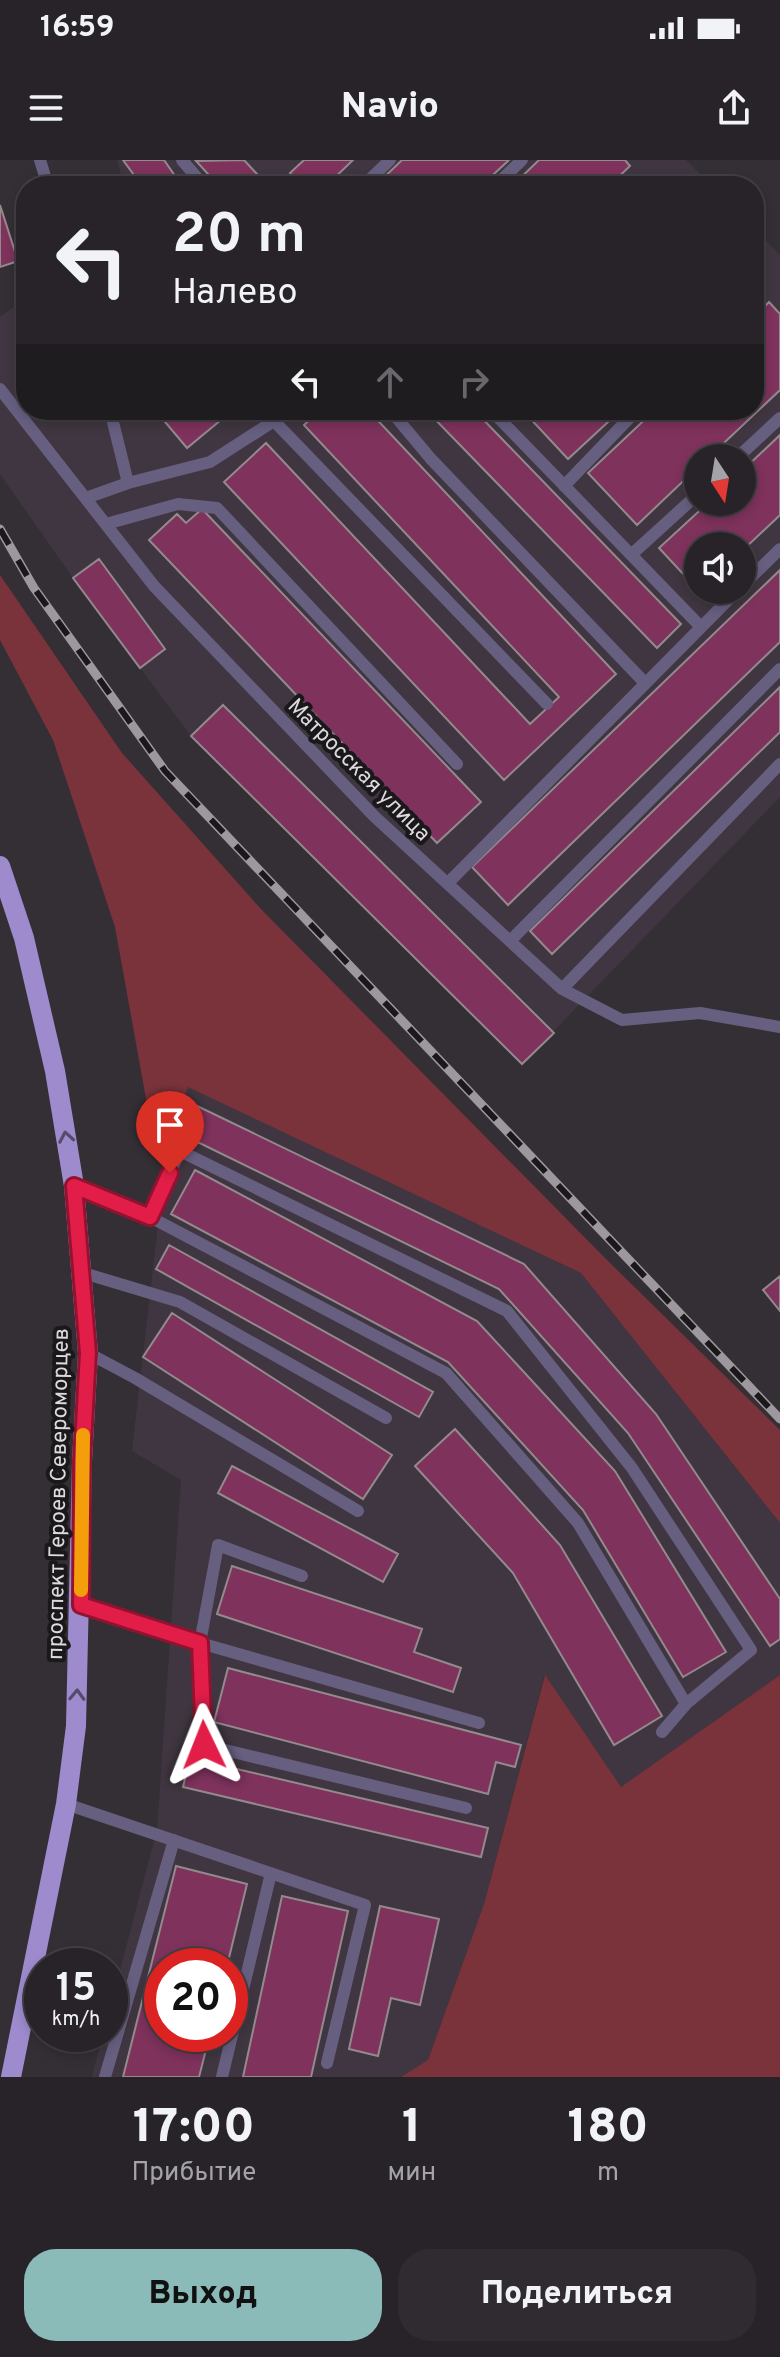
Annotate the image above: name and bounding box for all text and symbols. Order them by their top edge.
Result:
text: 16:59 [40,10,115,47]
text: Navio [341,85,439,131]
icon: menu [24,86,68,130]
icon: share [712,86,756,130]
text: 20 m [172,202,306,272]
icon: left [40,208,144,312]
text: Налево [172,271,298,317]
icon: left [284,360,328,404]
icon: ahead [368,360,412,404]
icon: right [452,360,496,404]
north arrow [684,444,756,516]
map controls [684,444,756,604]
button: sound [684,532,756,604]
street label: Матросская улица [281,694,435,848]
pin [136,1091,204,1173]
icon: arrive [148,1103,192,1147]
one-way arrow [58,1130,75,1144]
street label: проспект Героев Североморцев [43,1328,76,1660]
one-way arrow [69,1688,86,1701]
position arrow [162,1703,246,1787]
speed limit sign: 20 [144,1948,248,2052]
text: 15 [56,1965,96,2015]
text: km/h [52,2007,100,2033]
text: 17:00 [133,2099,255,2159]
text: 1 [402,2099,422,2159]
text: 180 [567,2099,649,2159]
text: Прибытие [131,2157,256,2190]
text: мин [388,2157,436,2190]
text: m [597,2157,619,2190]
button: Выход [24,2249,382,2341]
button: Поделиться [398,2249,756,2341]

